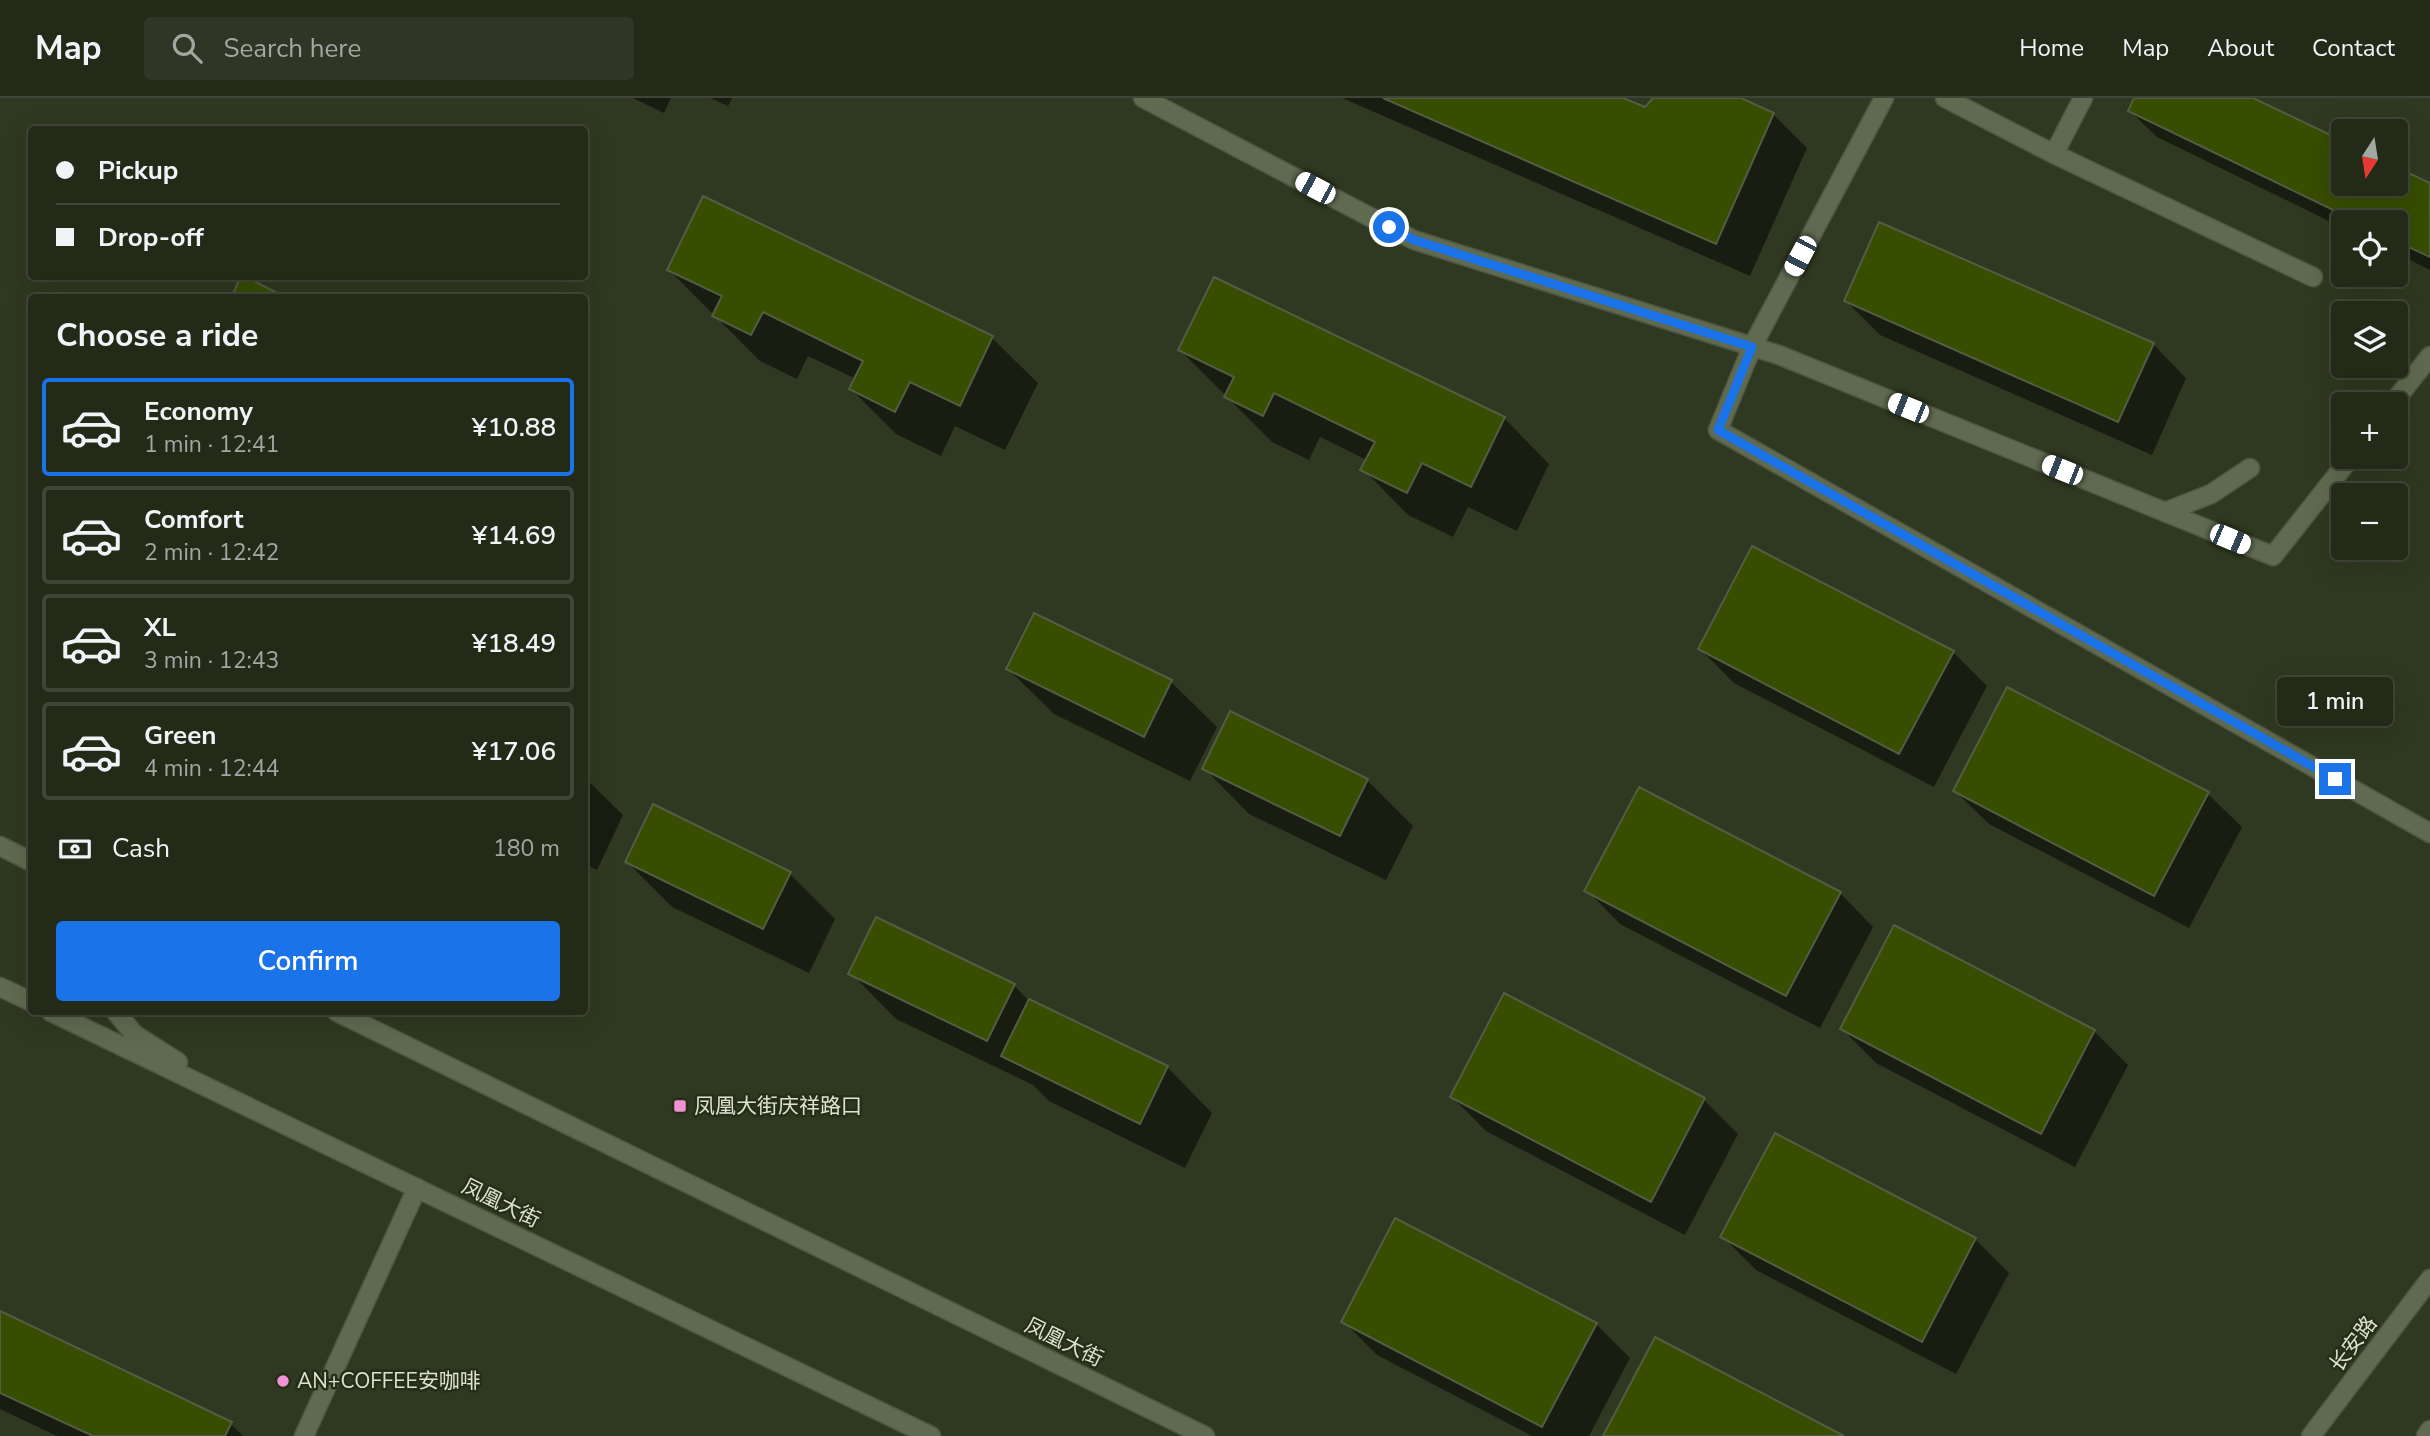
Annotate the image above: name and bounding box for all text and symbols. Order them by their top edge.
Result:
search box [144,17,634,80]
text: Map [35,26,102,71]
icon: search [168,29,206,67]
text: Search here [224,31,361,66]
text: Home [2019,32,2084,64]
text: Map [2122,32,2169,64]
text: About [2207,32,2274,64]
text: Contact [2312,32,2395,64]
north arrow [2331,119,2408,196]
map controls [2331,119,2408,560]
text: Pickup [98,153,178,188]
car [1292,169,1339,207]
button: locate [2331,210,2408,287]
route start [1373,211,1405,243]
text: Drop-off [98,220,204,255]
car [1781,233,1820,279]
button: layers [2331,301,2408,378]
text: Choose a ride [56,314,258,357]
car [1885,390,1932,426]
button: + [2331,392,2408,469]
text: Economy [144,394,253,429]
icon: car [60,396,123,459]
text: ¥10.88 [472,410,556,445]
text: 1 min · 12:41 [144,429,279,460]
car [2039,452,2086,488]
button: − [2331,483,2408,560]
text: Comfort [144,502,244,537]
icon: car [60,504,123,567]
text: ¥14.69 [472,518,556,553]
car [2207,521,2254,557]
text: 2 min · 12:42 [144,537,279,568]
text: XL [144,610,176,645]
icon: car [60,612,123,675]
text: ¥18.49 [472,626,556,661]
text: 3 min · 12:43 [144,645,279,676]
callout: 1 min [2277,678,2393,726]
text: 1 min [2306,686,2364,717]
text: Green [144,718,217,753]
icon: car [60,720,123,783]
text: ¥17.06 [472,734,556,769]
text: 4 min · 12:44 [144,753,279,784]
route end [2319,763,2351,795]
icon: cash [56,830,94,868]
text: Cash [112,831,170,866]
text: 180 m [493,833,560,864]
button: Confirm [56,921,560,1001]
place label: 凤凰大街庆祥路口 [694,1092,862,1120]
marker: 凤凰大街庆祥路口 [672,1098,688,1114]
street label: 凤凰大街 [457,1172,545,1234]
street label: 长安路 [2323,1310,2383,1378]
street label: 凤凰大街 [1020,1311,1108,1373]
place label: AN+COFFEE安咖啡 [297,1367,481,1395]
marker: AN+COFFEE安咖啡 [275,1373,291,1389]

